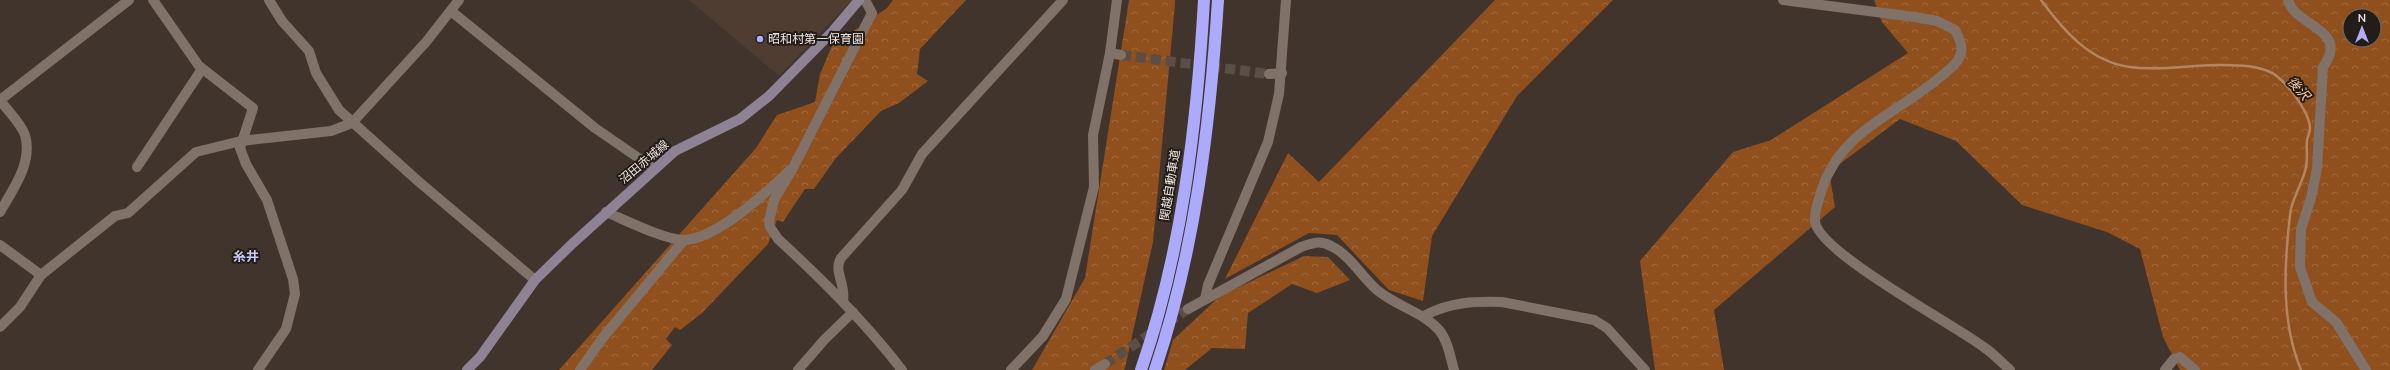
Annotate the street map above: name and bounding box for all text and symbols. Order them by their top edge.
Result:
north arrow [2342,8,2382,48]
text: N [2358,11,2366,25]
place label: 昭和村第一保育園 [768,31,864,46]
marker: 昭和村第一保育園 [755,34,765,44]
water label: 後沢 [2284,73,2315,105]
street label: 沼田赤城線 [616,137,671,187]
street label: 関越自動車道 [1156,148,1183,222]
district label: 糸井 [233,248,259,264]

